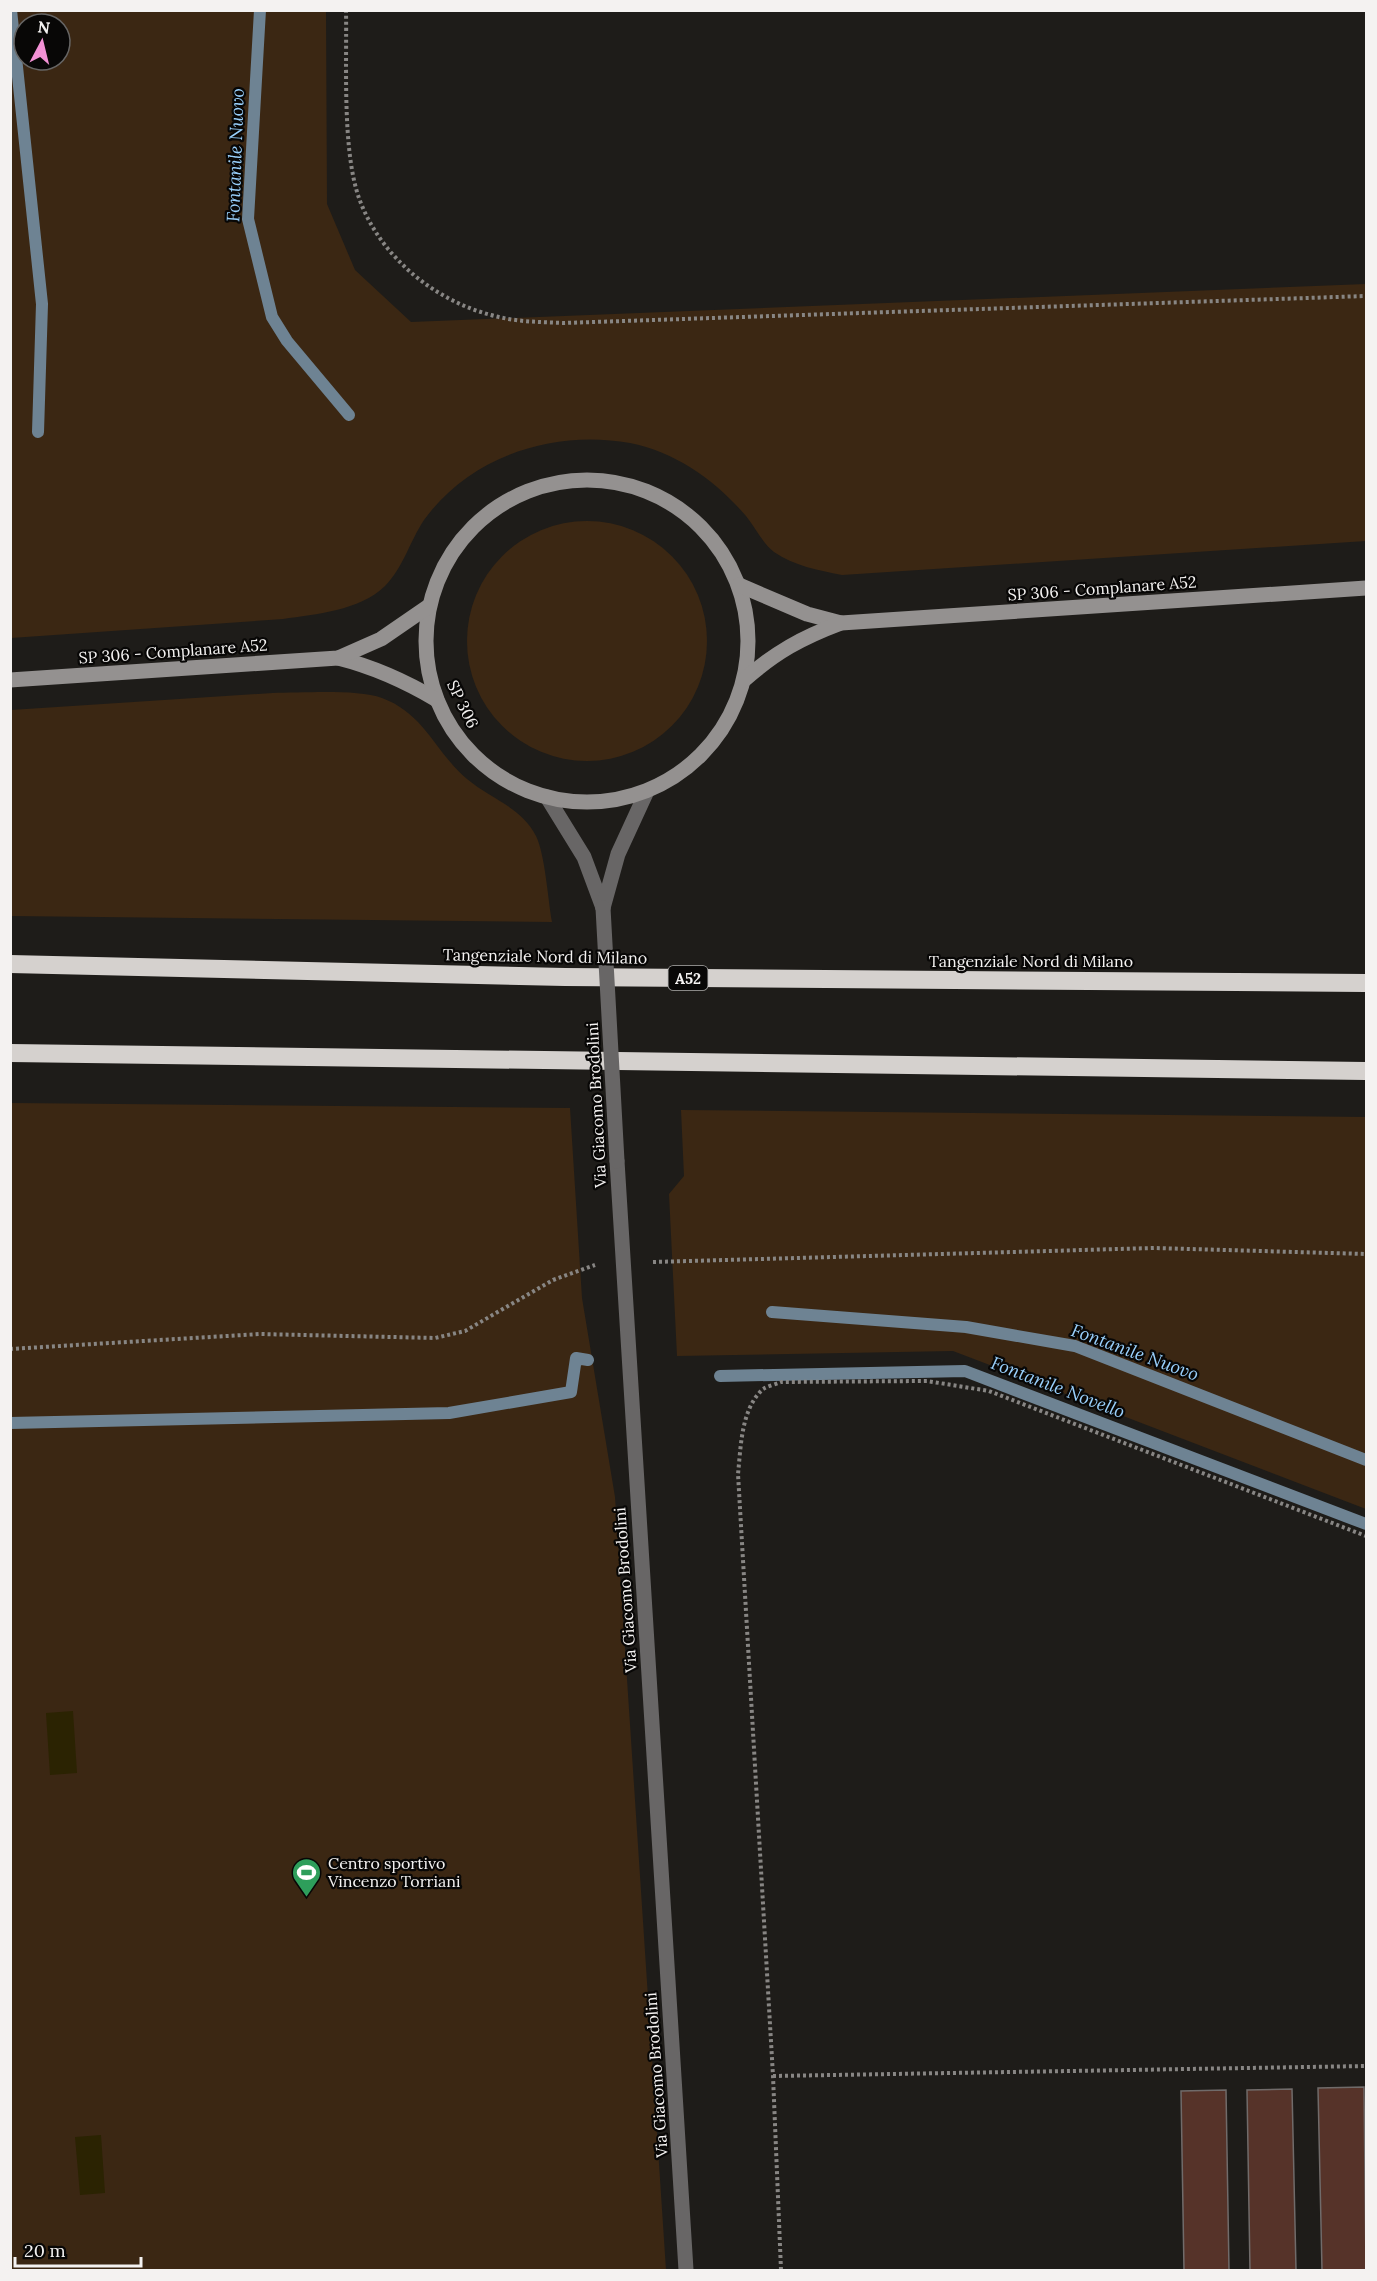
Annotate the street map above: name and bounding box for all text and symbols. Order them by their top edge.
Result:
north arrow [12,12,72,72]
text: N [36,16,51,38]
water label: Fontanile Nuovo [221,88,249,222]
street label: SP 306 - Complanare A52 [1007,571,1197,605]
street label: SP 306 - Complanare A52 [78,634,268,668]
street label: SP 306 [443,677,483,731]
street label: Tangenziale Nord di Milano [443,944,647,968]
street label: Tangenziale Nord di Milano [929,951,1133,971]
road number: A52 [668,966,708,990]
street label: Via Giacomo Brodolini [582,1022,610,1189]
water label: Fontanile Nuovo [1068,1318,1202,1386]
water label: Fontanile Novello [988,1351,1128,1423]
street label: Via Giacomo Brodolini [609,1507,641,1674]
place label: Centro sportivo Vincenzo Torriani [327,1853,461,1891]
sports icon: Centro sportivo Vincenzo Torriani [291,1856,323,1898]
street label: Via Giacomo Brodolini [640,1992,672,2159]
scale bar [15,2230,141,2268]
text: 20 m [24,2239,66,2262]

